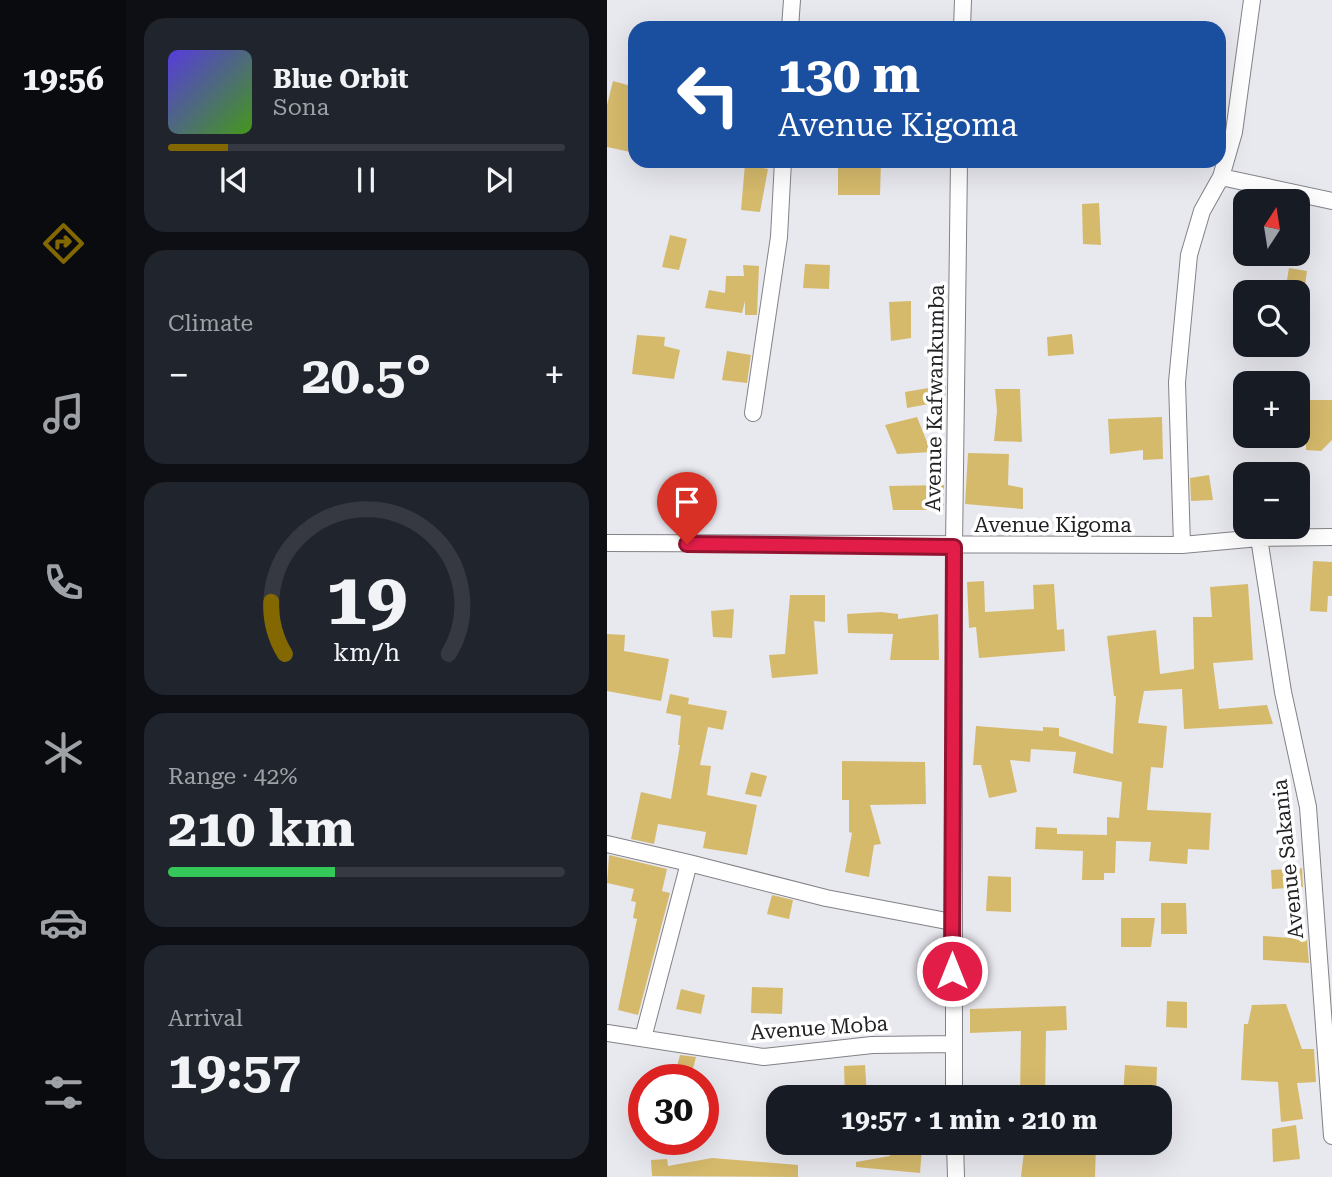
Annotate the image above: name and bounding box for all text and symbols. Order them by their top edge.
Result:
text: 130 m [778,47,920,104]
icon: left [663,49,754,140]
text: 19:56 [22,60,104,98]
text: Blue Orbit [273,64,409,94]
text: Sona [273,94,329,121]
text: Avenue Kigoma [778,106,1018,144]
icon: previous [215,161,253,199]
icon: pause [347,161,385,199]
icon: next [480,161,518,199]
north arrow [1233,189,1311,266]
map controls [1233,189,1310,539]
icon: directions [39,219,88,268]
button: search [1233,280,1310,357]
street label: Avenue Kafwankumba [921,284,949,512]
text: Climate [168,310,253,337]
text: 20.5° [302,345,431,406]
text: − [168,353,189,397]
text: + [544,353,565,397]
button: + [1233,371,1310,448]
icon: music [39,389,88,438]
button: − [1233,462,1310,539]
pin [657,472,717,544]
icon: arrive [668,483,706,521]
street label: Avenue Kigoma [974,513,1132,537]
icon: phone [39,558,88,607]
text: 19 [326,558,407,643]
text: km/h [333,638,400,667]
icon: climate [39,728,88,777]
text: Range · 42% [168,763,297,790]
street label: Avenue Sakania [1268,777,1308,940]
text: 210 km [168,798,355,859]
icon: car [39,898,88,947]
position arrow [915,934,989,1008]
text: Arrival [168,1005,243,1032]
street label: Avenue Moba [749,1011,889,1045]
text: 19:57 [168,1040,301,1101]
speed limit sign: 30 [628,1064,719,1155]
icon: filters [39,1068,88,1117]
text: 19:57 · 1 min · 210 m [841,1105,1097,1135]

